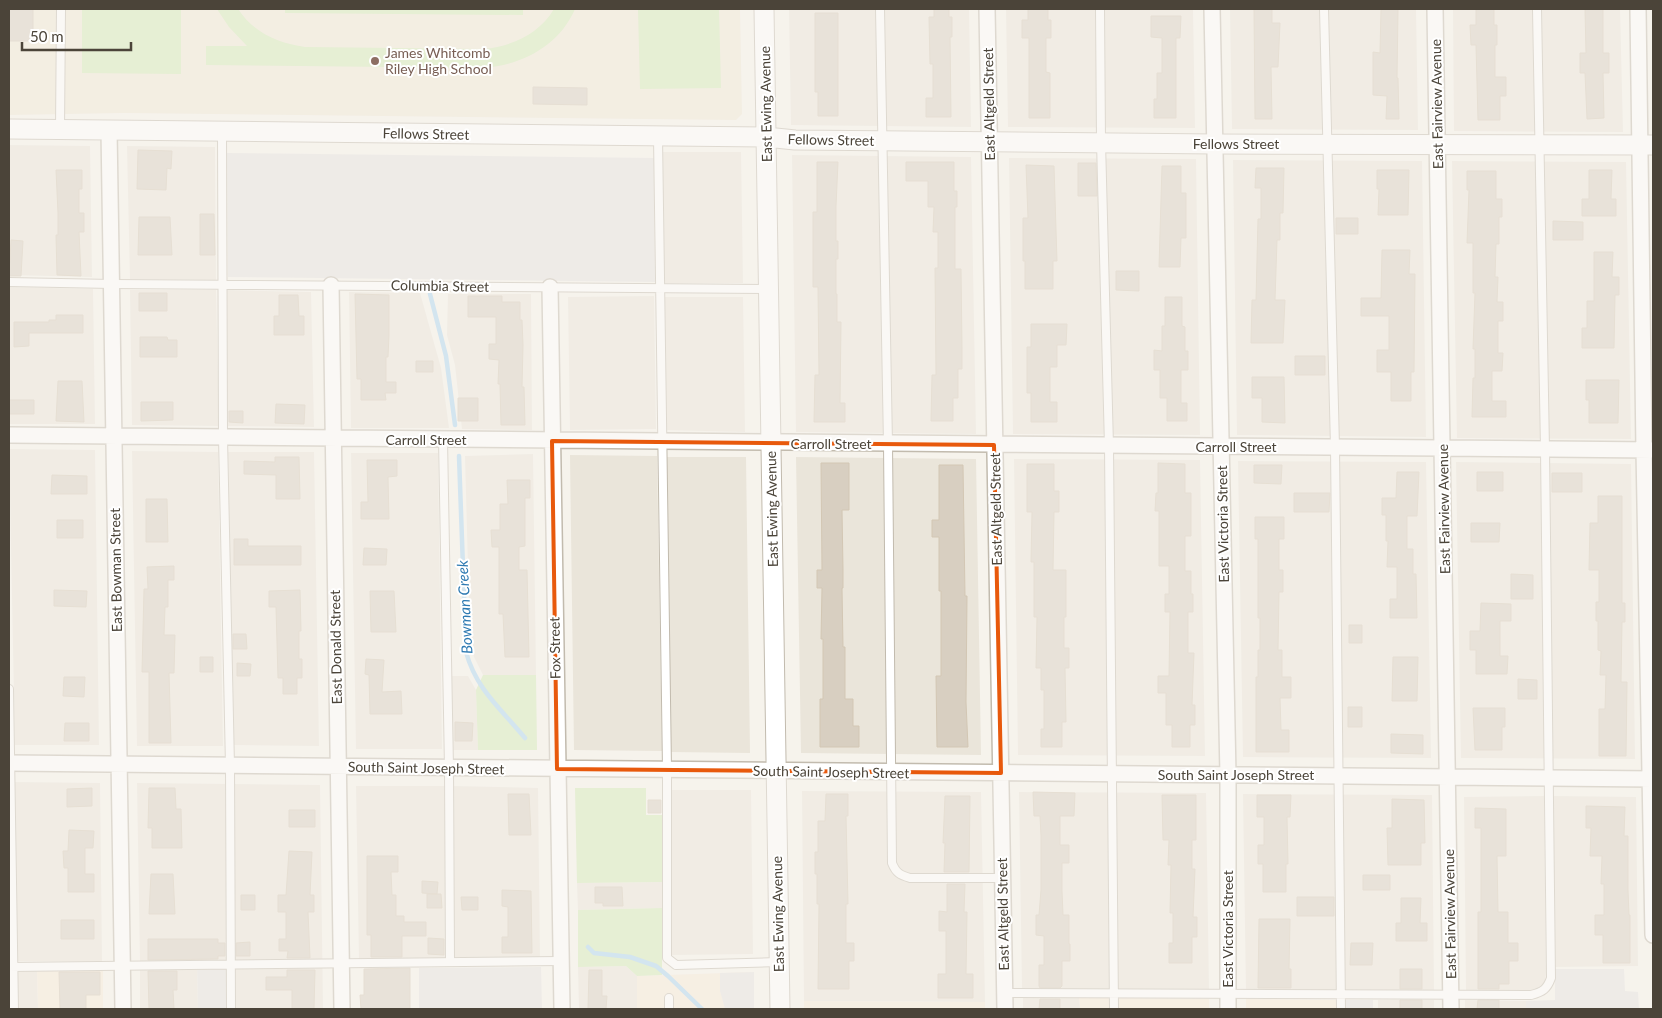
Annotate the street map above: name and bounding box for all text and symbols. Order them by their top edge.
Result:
scale bar [22,20,131,52]
text: 50 m [30,27,64,45]
street label: East Fairview Avenue [1427,39,1446,169]
place label: James Whitcomb Riley High School [385,44,492,77]
street label: East Ewing Avenue [756,46,775,162]
street label: East Altgeld Street [979,47,998,161]
marker: James Whitcomb Riley High School [369,55,381,67]
street label: Fellows Street [383,124,469,143]
street label: Fellows Street [788,130,874,149]
street label: Fellows Street [1193,135,1279,152]
street label: Columbia Street [391,276,489,295]
street label: Carroll Street [385,431,467,448]
street label: Carroll Street [790,435,872,452]
street label: Carroll Street [1195,438,1277,455]
street label: East Fairview Avenue [1434,444,1453,574]
street label: East Ewing Avenue [762,451,781,567]
street label: East Altgeld Street [986,452,1005,566]
street label: East Victoria Street [1213,465,1232,583]
street label: East Bowman Street [106,508,125,632]
water label: Bowman Creek [453,559,475,654]
street label: East Donald Street [326,590,345,704]
street label: Fox Street [545,617,564,679]
street label: South Saint Joseph Street [348,758,504,777]
street label: South Saint Joseph Street [753,762,909,781]
street label: South Saint Joseph Street [1158,766,1314,783]
street label: East Fairview Avenue [1440,849,1459,979]
street label: East Ewing Avenue [768,856,787,972]
street label: East Altgeld Street [993,857,1012,971]
street label: East Victoria Street [1219,870,1236,988]

